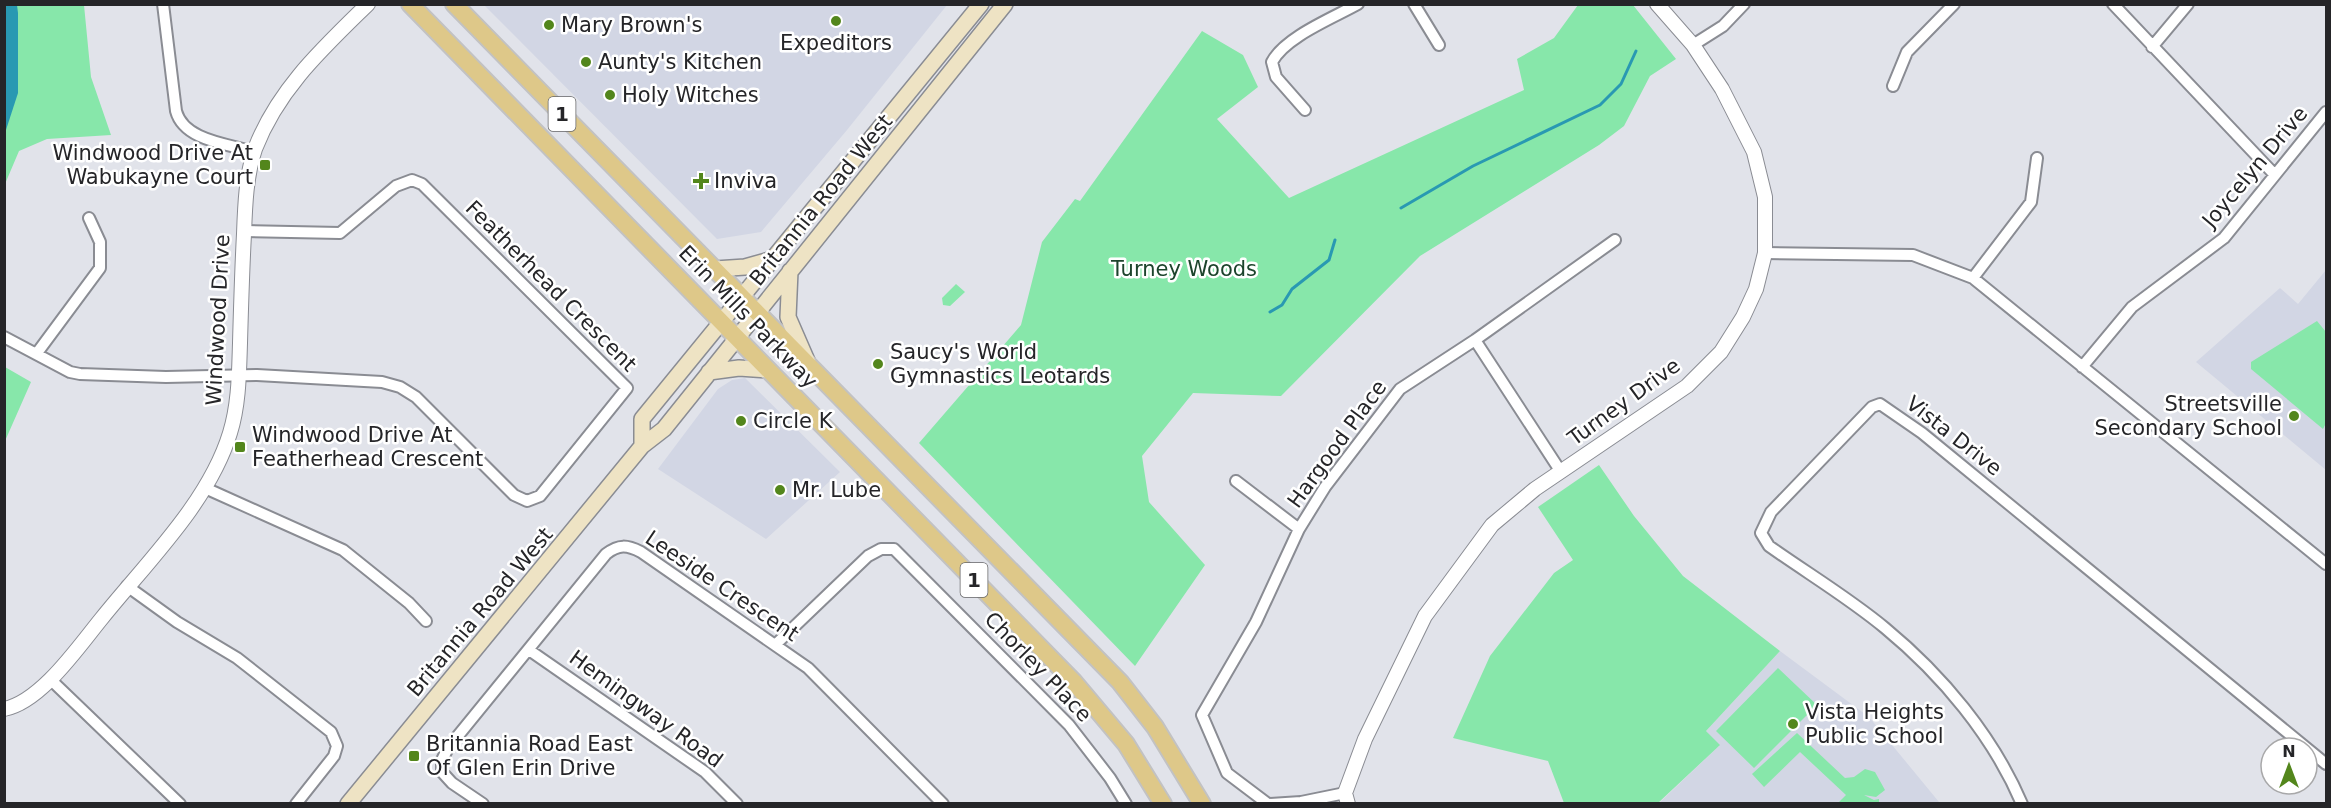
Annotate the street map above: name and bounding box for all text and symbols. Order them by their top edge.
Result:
place label: Mary Brown's [561,13,702,37]
marker: Expeditors [829,14,843,28]
marker: Mary Brown's [542,18,556,32]
place label: Expeditors [780,31,892,55]
place label: Aunty's Kitchen [598,50,762,74]
marker: Aunty's Kitchen [579,55,593,69]
place label: Holy Witches [622,83,759,107]
marker: Holy Witches [603,88,617,102]
road number: 1 [548,97,576,131]
street label: Joycelyn Drive [2196,102,2312,234]
street label: Britannia Road West [745,110,897,290]
place label: Windwood Drive At Wabukayne Court [52,141,253,189]
marker: Windwood Drive At Wabukayne Court [258,158,272,172]
place label: Inviva [714,169,777,193]
marker: Inviva [692,172,710,190]
street label: Featherhead Crescent [461,196,641,376]
street label: Windwood Drive [202,234,234,406]
street label: Erin Mills Parkway [674,241,822,393]
park label: Turney Woods [1110,257,1257,281]
place label: Saucy's World Gymnastics Leotards [890,340,1110,388]
street label: Turney Drive [1563,353,1685,451]
marker: Saucy's World Gymnastics Leotards [871,357,885,371]
street label: Hargood Place [1283,376,1391,512]
street label: Vista Drive [1902,391,2006,481]
place label: Streetsville Secondary School [2094,392,2282,440]
place label: Circle K [753,409,834,433]
marker: Streetsville Secondary School [2287,409,2301,423]
marker: Circle K [734,414,748,428]
place label: Windwood Drive At Featherhead Crescent [252,423,483,471]
marker: Windwood Drive At Featherhead Crescent [233,440,247,454]
place label: Mr. Lube [792,478,881,502]
marker: Mr. Lube [773,483,787,497]
street label: Britannia Road West [402,523,558,701]
street label: Leeside Crescent [641,526,803,646]
road number: 1 [960,563,988,597]
street label: Chorley Place [980,607,1096,727]
street label: Hemingway Road [565,645,727,773]
place label: Vista Heights Public School [1805,700,1944,748]
marker: Vista Heights Public School [1786,717,1800,731]
place label: Britannia Road East Of Glen Erin Drive [426,732,633,780]
north arrow [2259,736,2319,796]
text: N [2282,742,2296,761]
marker: Britannia Road East Of Glen Erin Drive [407,749,421,763]

